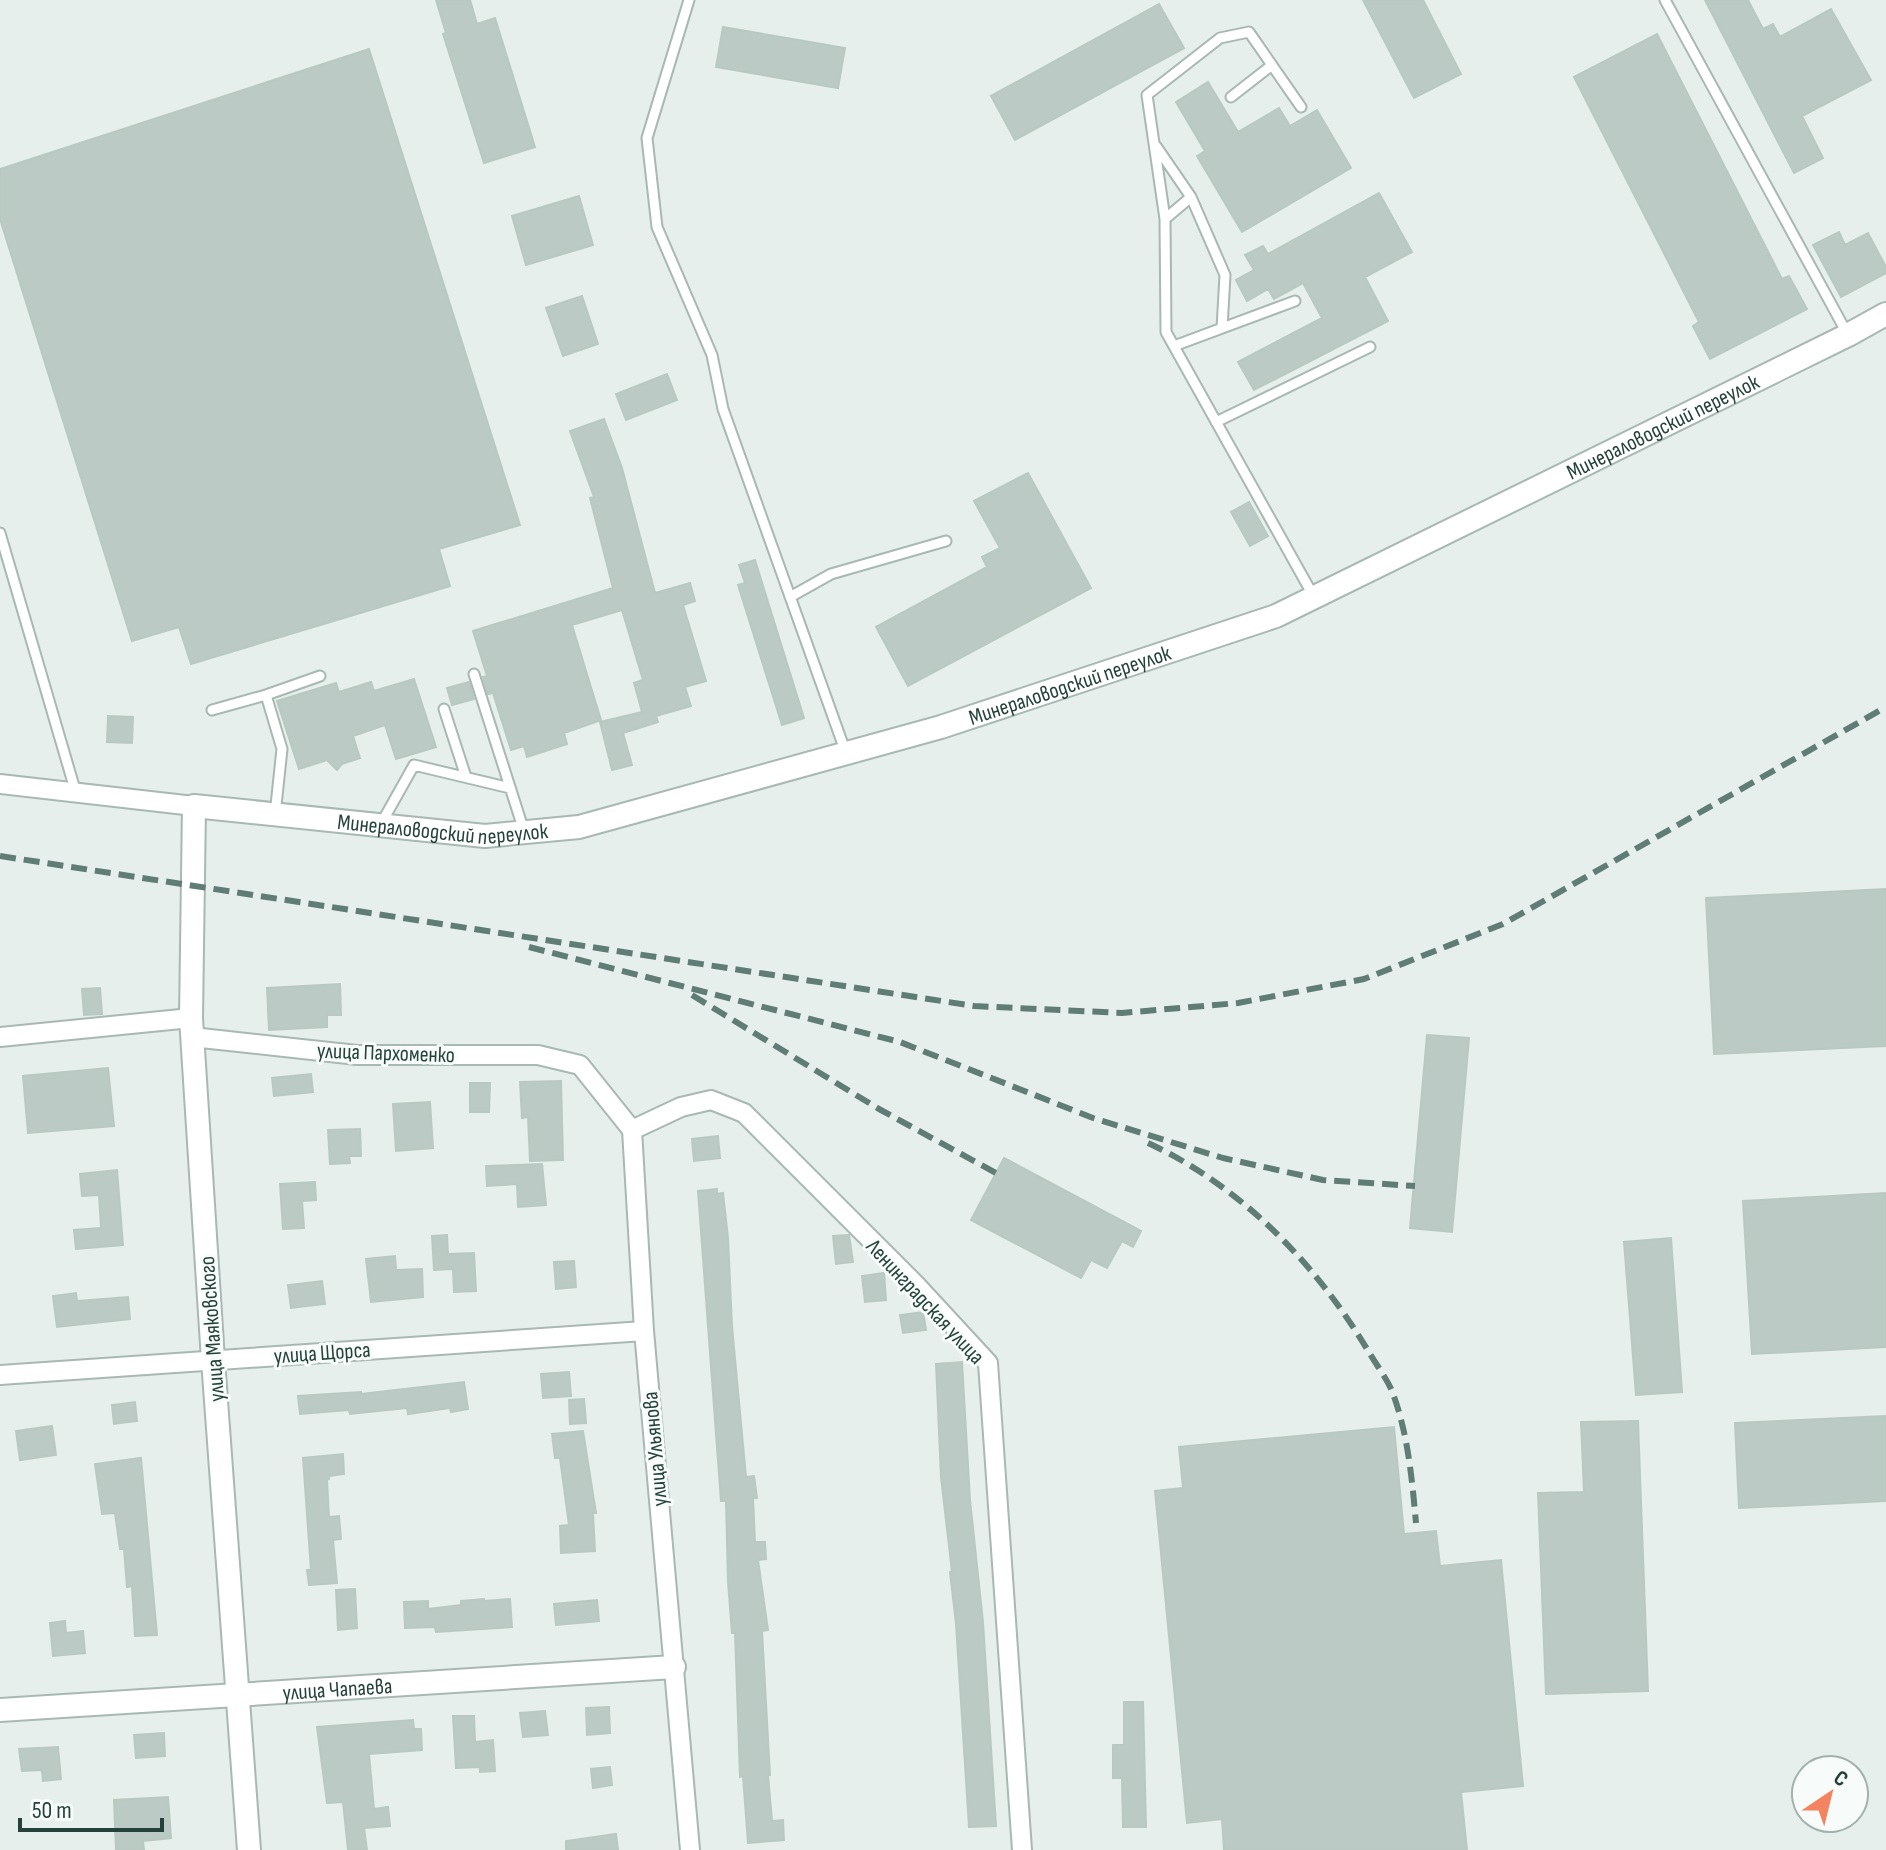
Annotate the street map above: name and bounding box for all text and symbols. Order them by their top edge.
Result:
street label: Минераловодский переулок [1562,369,1764,486]
street label: Минераловодский переулок [966,640,1175,732]
street label: Минераловодский переулок [336,809,550,851]
street label: улица Пархоменко [317,1038,455,1069]
street label: Ленинградская улица [859,1233,990,1370]
street label: улица Маяковского [194,1255,231,1403]
street label: улица Щорса [273,1337,371,1370]
street label: улица Ульянова [637,1390,674,1507]
street label: улица Чапаева [282,1673,393,1707]
north arrow [1790,1754,1870,1834]
text: С [1828,1765,1853,1793]
scale bar [20,1782,162,1832]
text: 50 m [32,1796,72,1825]

